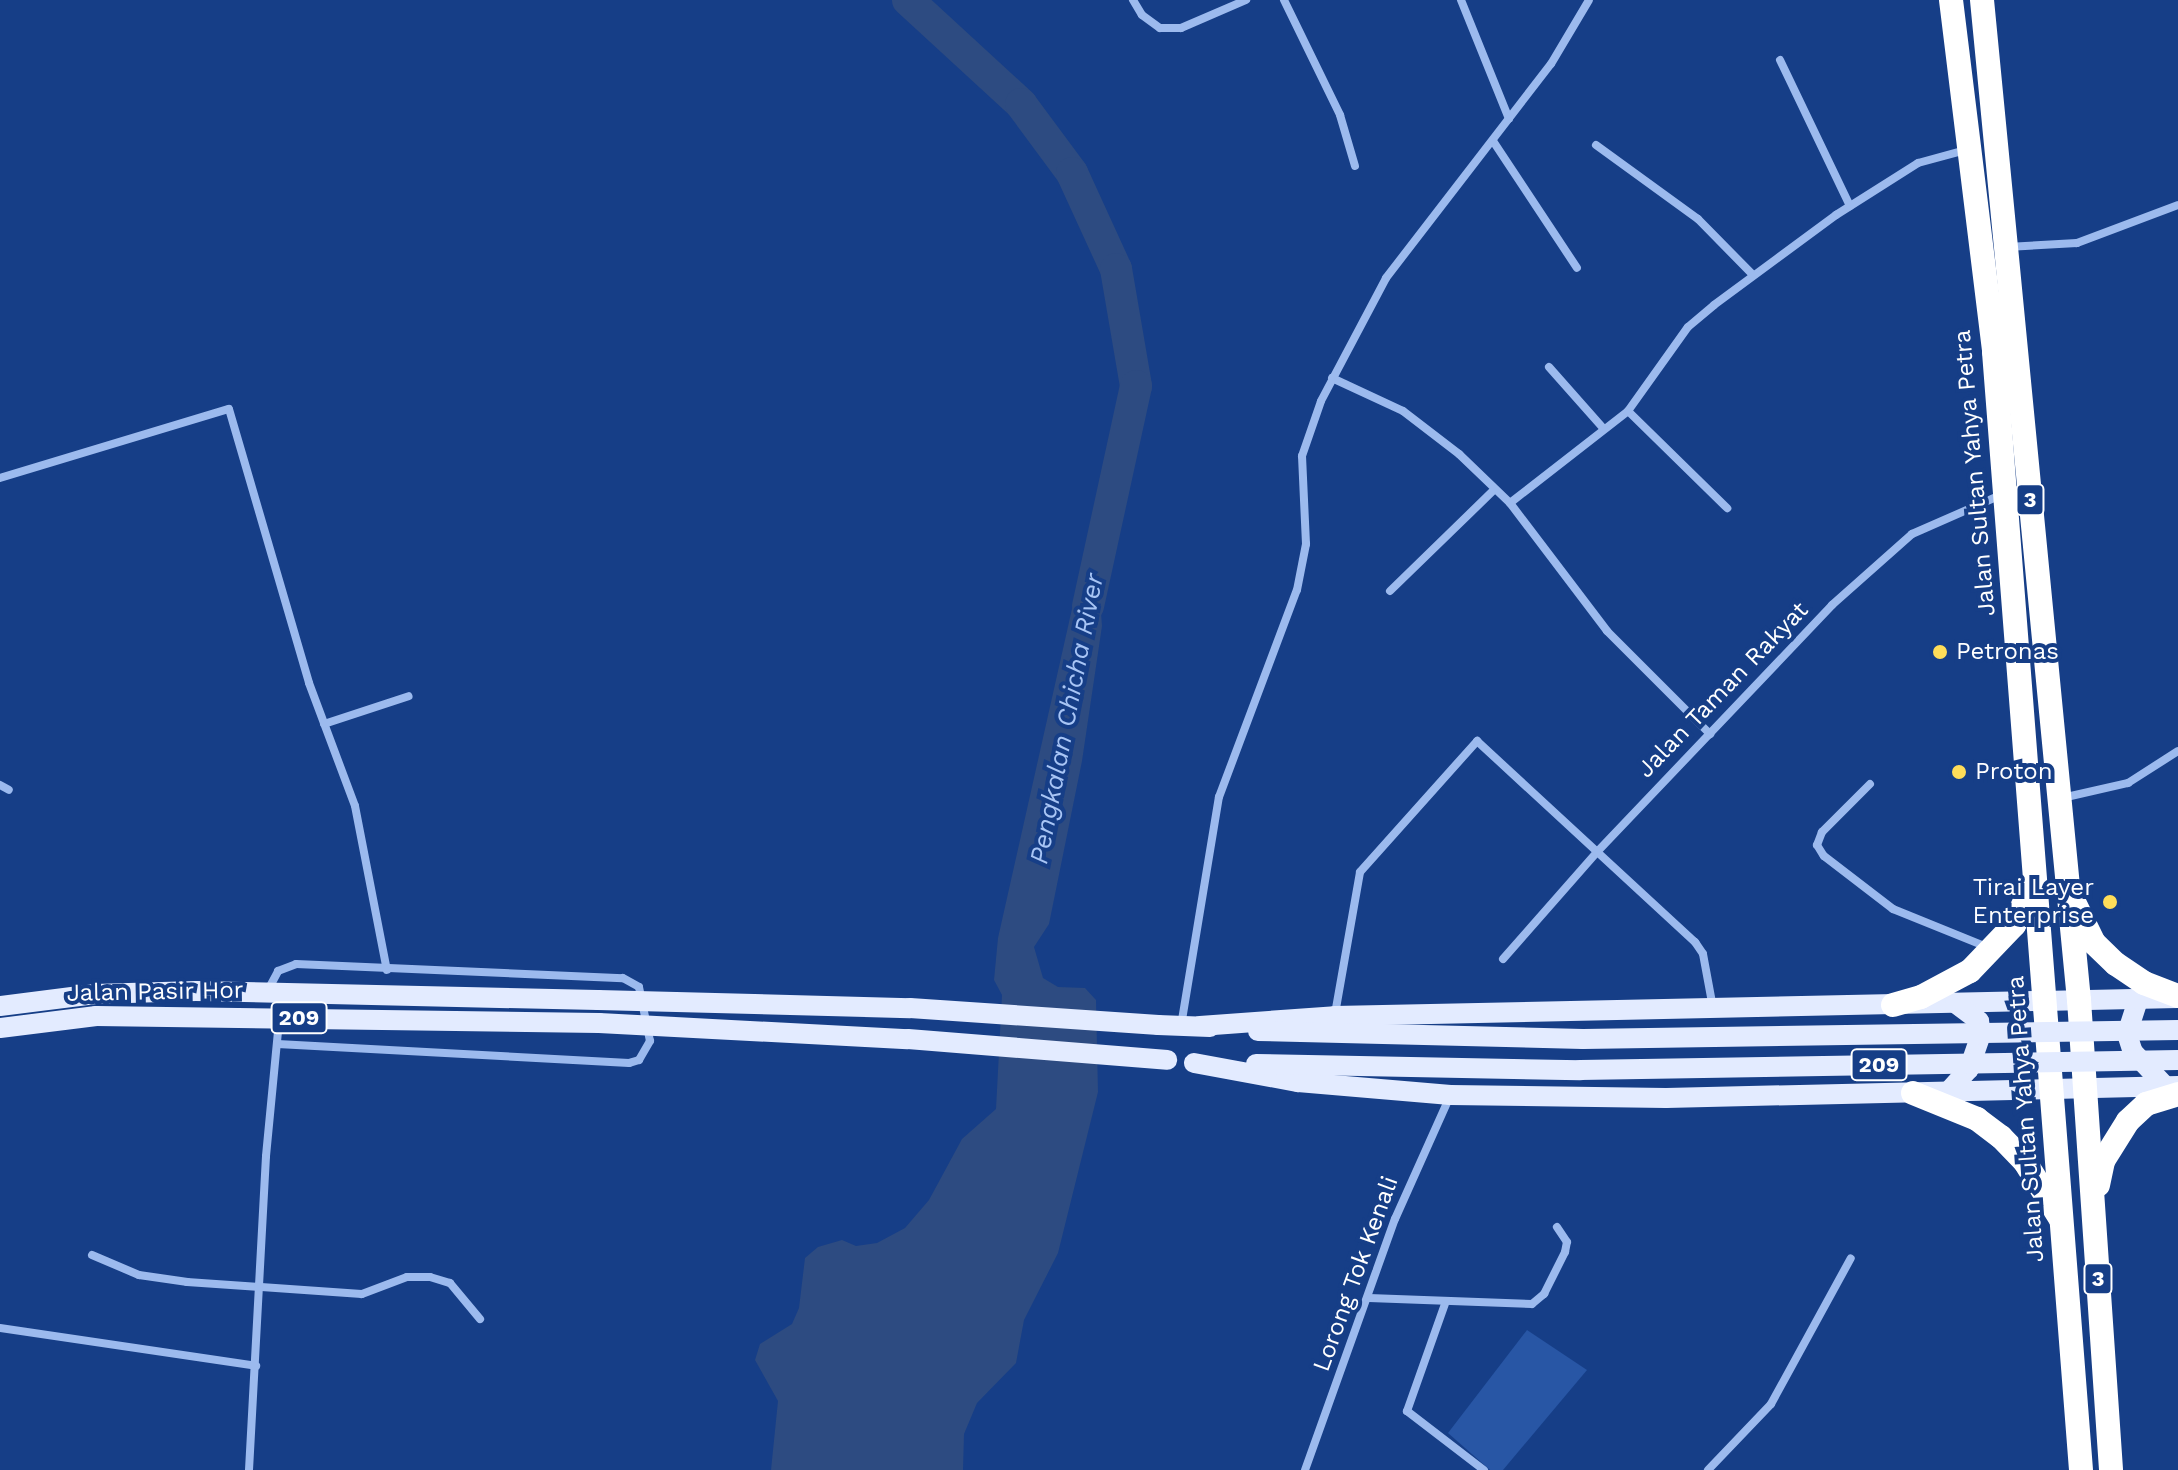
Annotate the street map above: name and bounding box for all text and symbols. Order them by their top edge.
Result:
street label: Jalan Sultan Yahya Petra [1948,328,2002,618]
road number: 3 [2014,482,2046,518]
water label: Pengkalan Chicha River [1024,571,1110,867]
street label: Jalan Taman Rakyat [1631,596,1815,784]
place label: Petronas [1956,638,2059,666]
marker: Petronas [1931,643,1949,661]
place label: Proton [1975,758,2053,786]
marker: Proton [1950,763,1968,781]
place label: Tirai Layer Enterprise [1973,874,2094,930]
marker: Tirai Layer Enterprise [2101,893,2119,911]
street label: Jalan Sultan Yahya Petra [2002,974,2050,1264]
street label: Jalan Pasir Hor [66,976,244,1008]
road number: 209 [269,1000,329,1036]
road number: 209 [1849,1047,1909,1083]
street label: Lorong Tok Kenali [1307,1172,1405,1376]
road number: 3 [2082,1261,2114,1297]

